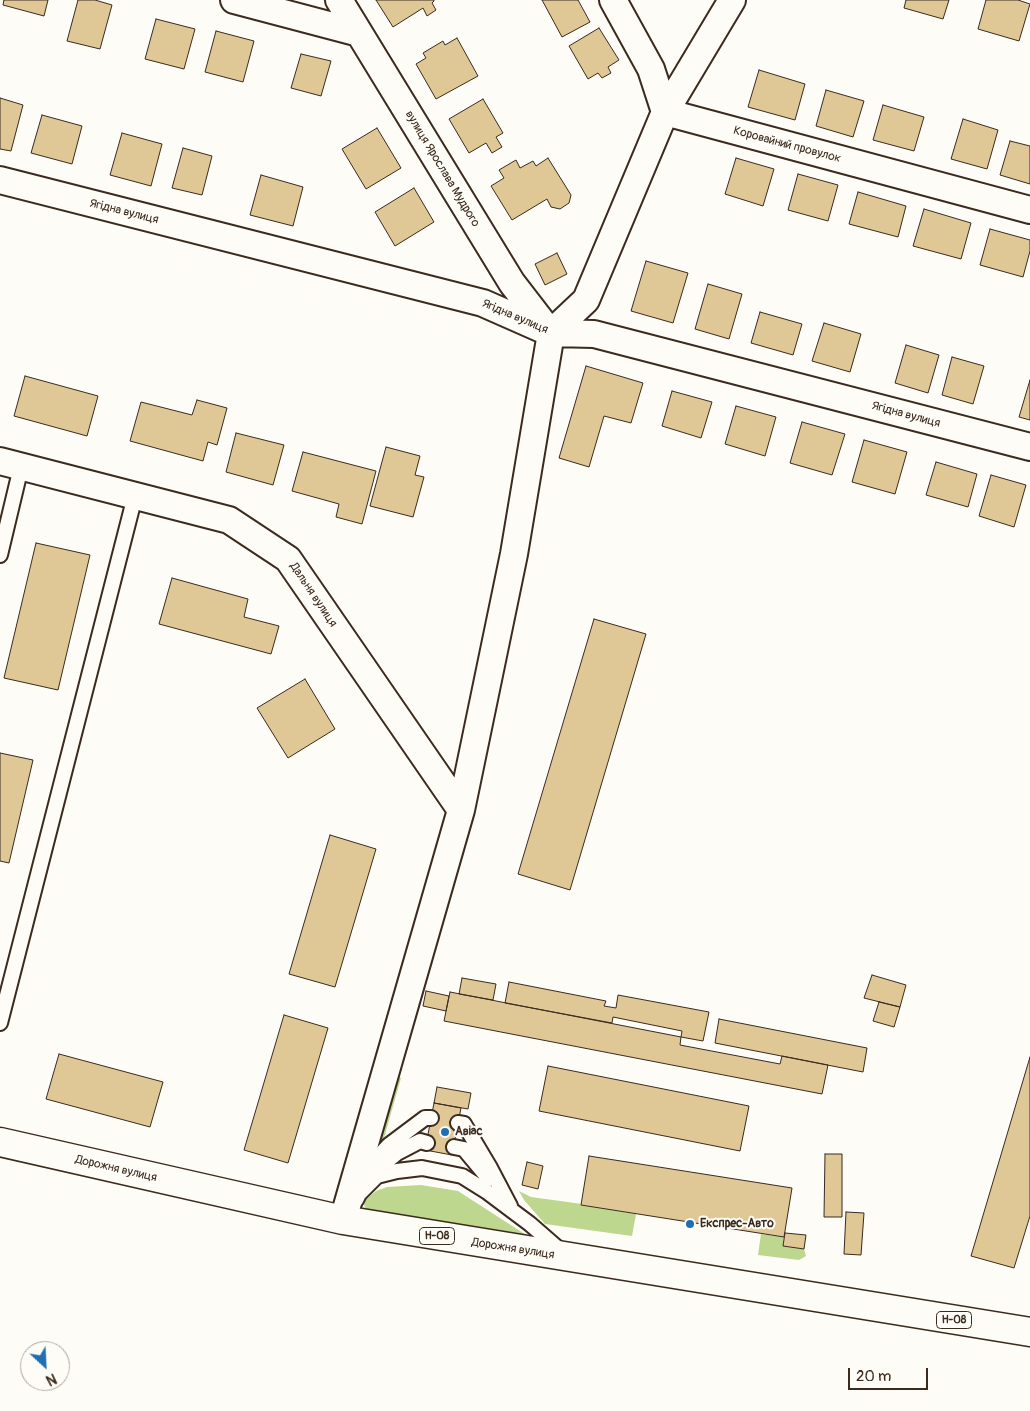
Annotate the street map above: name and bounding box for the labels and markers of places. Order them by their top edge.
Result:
place label: Авіас [455,1125,483,1139]
marker: Авіас [439,1126,451,1138]
place label: Експрес-Авто [700,1217,774,1231]
marker: Експрес-Авто [684,1218,696,1230]

